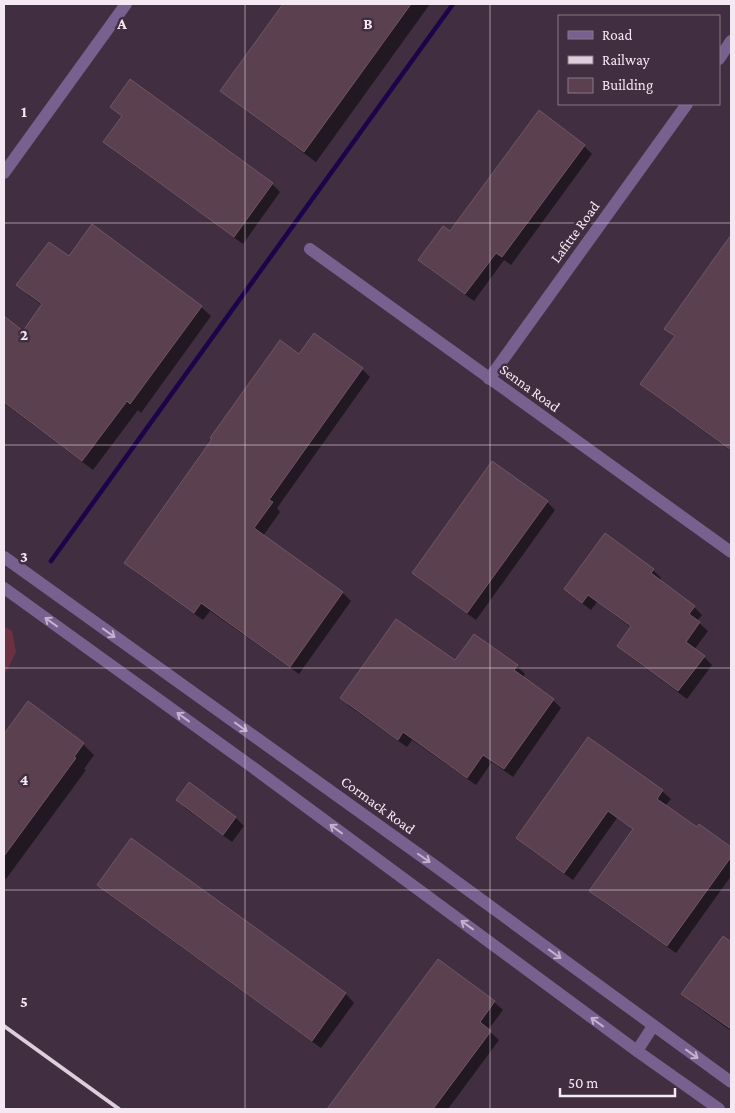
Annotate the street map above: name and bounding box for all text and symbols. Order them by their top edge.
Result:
text: A [116,15,127,32]
text: B [363,15,373,32]
legend [558,15,720,105]
text: Road [602,27,633,43]
text: Railway [602,52,650,69]
text: Building [602,77,653,94]
text: 1 [21,103,27,120]
street label: Lafitte Road [547,198,603,266]
text: 2 [20,326,28,343]
street label: Senna Road [497,361,563,415]
text: 3 [20,548,28,565]
one-way arrow [44,617,58,627]
one-way arrow [102,628,116,638]
one-way arrow [176,712,190,722]
one-way arrow [234,722,248,732]
text: 4 [20,771,29,788]
street label: Cormack Road [338,773,418,837]
one-way arrow [329,824,343,834]
one-way arrow [417,853,431,863]
one-way arrow [460,920,474,930]
one-way arrow [548,948,561,959]
text: 5 [20,993,28,1010]
one-way arrow [591,1016,604,1027]
one-way arrow [685,1049,699,1059]
scale bar [560,1066,675,1098]
text: 50 m [568,1075,598,1091]

